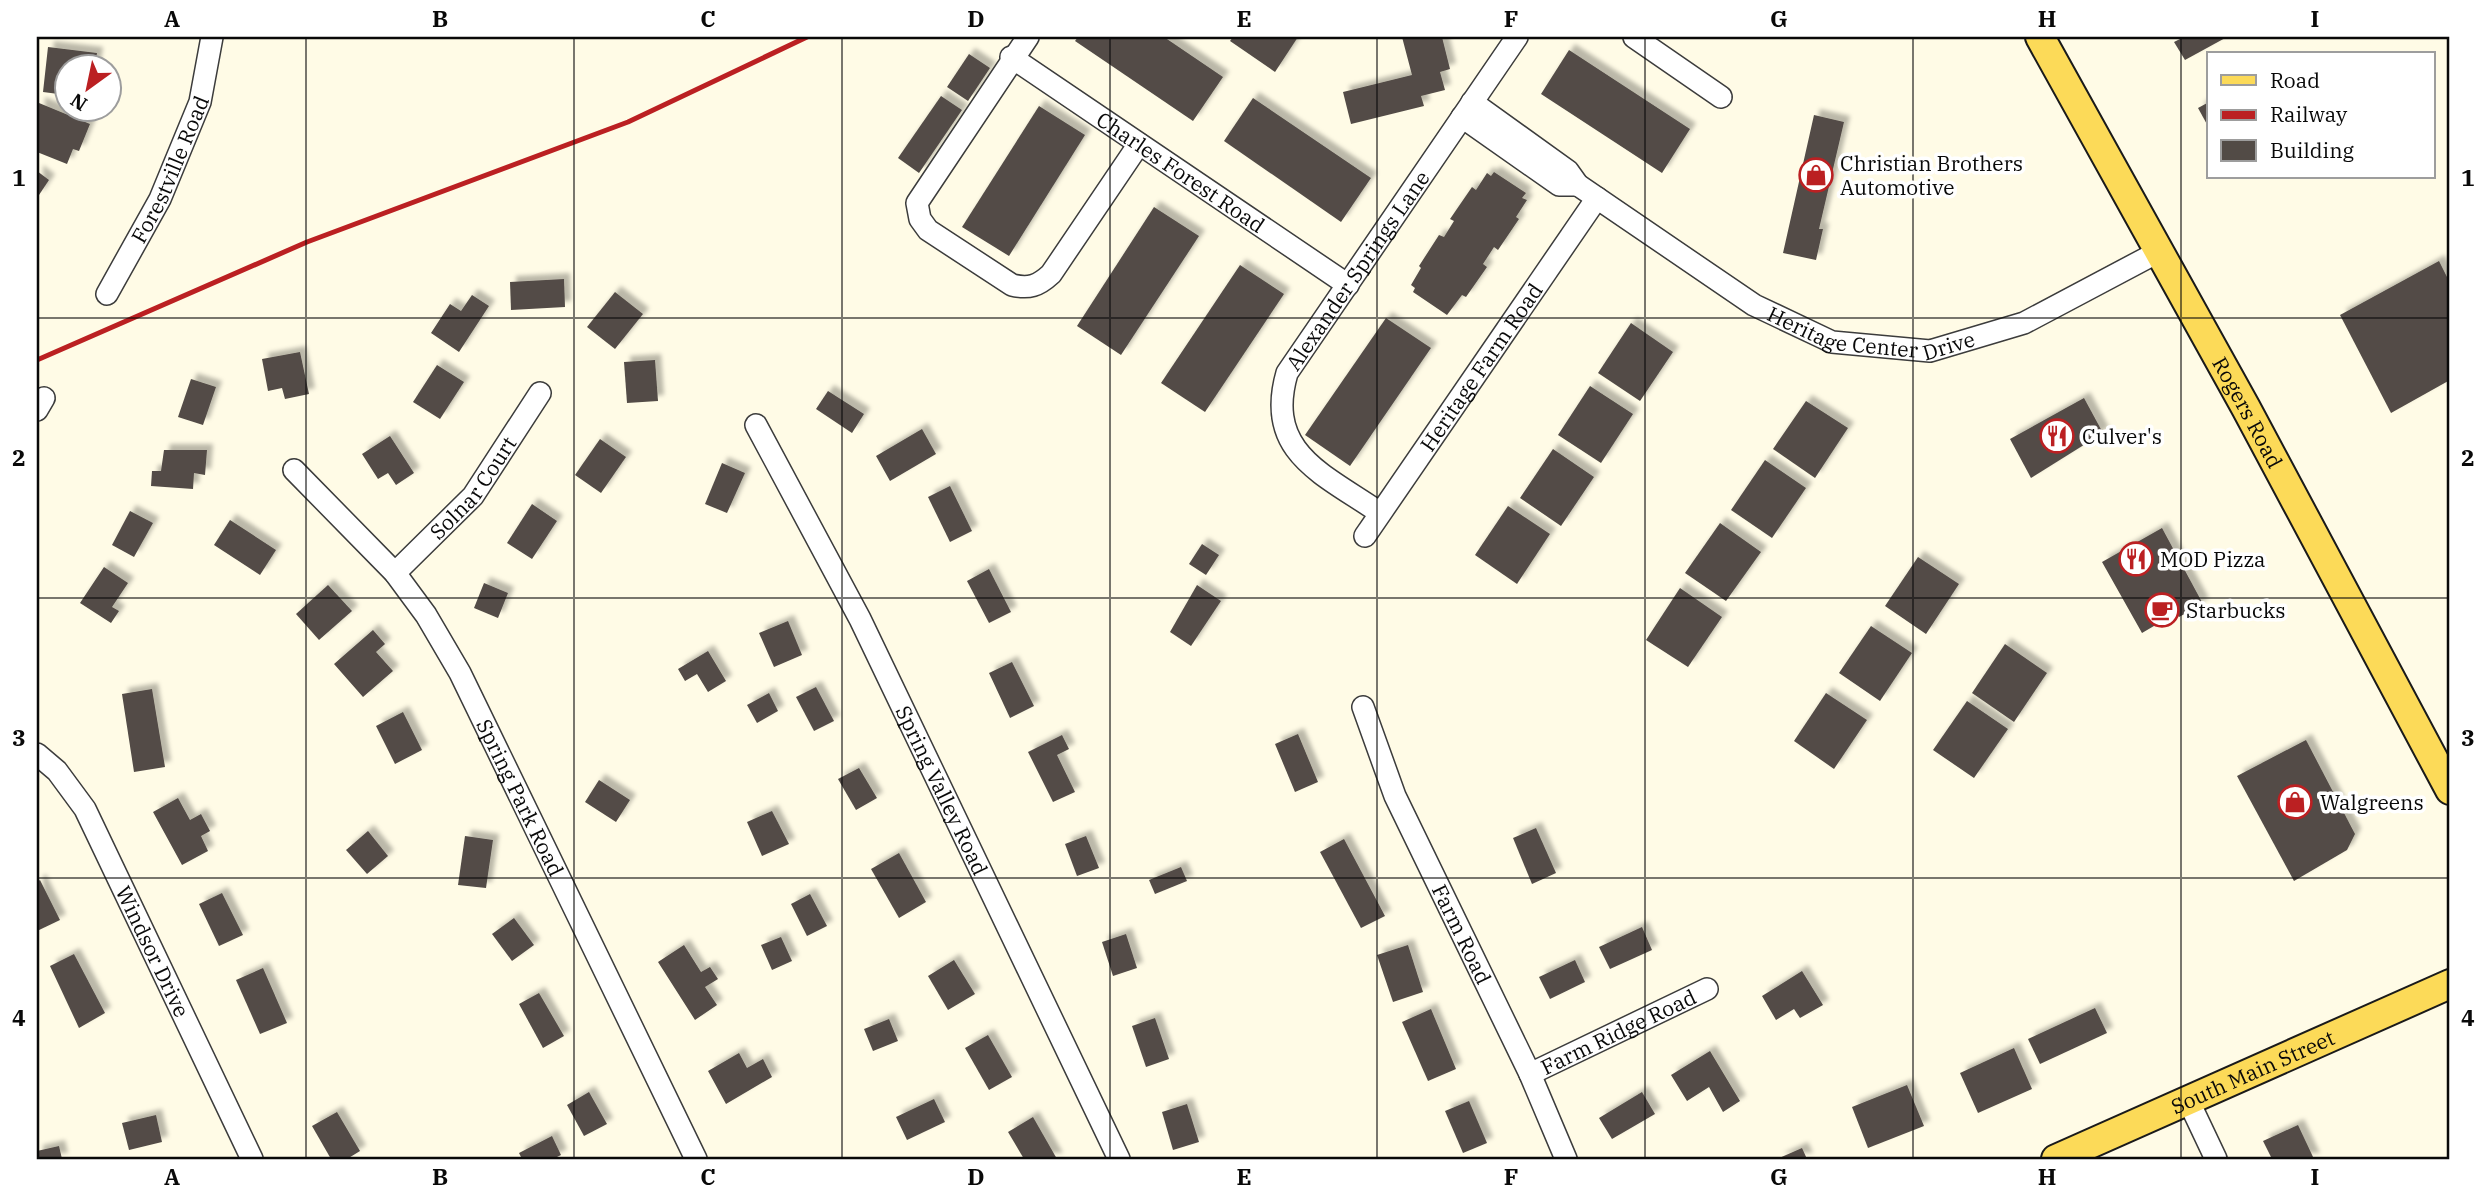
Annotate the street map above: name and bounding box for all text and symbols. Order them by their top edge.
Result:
text: A [164,3,180,33]
text: B [432,3,448,33]
text: C [700,3,716,33]
text: D [967,3,985,33]
text: E [1236,3,1252,33]
text: F [1504,3,1518,33]
text: G [1770,3,1788,33]
text: H [2038,3,2056,33]
text: I [2311,3,2319,33]
north arrow [52,52,122,122]
legend [2207,52,2434,178]
text: Road [2270,66,2320,94]
text: N [66,88,92,116]
street label: Forestville Road [124,91,215,248]
text: Railway [2270,100,2348,128]
street label: Charles Forest Road [1091,105,1271,239]
text: Building [2270,136,2355,164]
place label: Christian Brothers Automotive [1840,149,2023,201]
shop icon: Christian Brothers Automotive [1797,156,1835,194]
text: 1 [12,162,26,192]
text: 1 [2461,162,2475,192]
street label: Alexander Springs Lane [1279,165,1436,376]
street label: Heritage Farm Road [1413,277,1549,457]
street label: Heritage Center Drive [1763,299,1978,366]
street label: Rogers Road [2206,352,2290,473]
restaurant icon: Culver's [2038,417,2076,455]
place label: Culver's [2082,422,2162,450]
street label: Solnar Court [423,431,522,545]
text: 2 [12,442,26,472]
text: 2 [2461,442,2475,472]
restaurant icon: MOD Pizza [2117,540,2155,578]
place label: MOD Pizza [2160,545,2266,573]
cafe icon: Starbucks [2143,591,2181,629]
place label: Starbucks [2186,596,2285,624]
street label: Spring Valley Road [890,701,995,880]
street label: Spring Park Road [470,714,571,881]
text: 3 [12,722,26,752]
text: 3 [2461,722,2475,752]
shop icon: Walgreens [2276,783,2314,821]
place label: Walgreens [2320,788,2424,816]
street label: Farm Road [1426,879,1498,989]
street label: Windsor Drive [110,881,196,1021]
street label: Farm Ridge Road [1536,982,1701,1081]
text: 4 [12,1002,26,1032]
text: 4 [2461,1002,2475,1032]
street label: South Main Street [2166,1023,2339,1120]
text: A [164,1161,180,1191]
text: B [432,1161,448,1191]
text: C [700,1161,716,1191]
text: D [967,1161,985,1191]
text: E [1236,1161,1252,1191]
text: F [1504,1161,1518,1191]
text: G [1770,1161,1788,1191]
text: H [2038,1161,2056,1191]
text: I [2311,1161,2319,1191]

